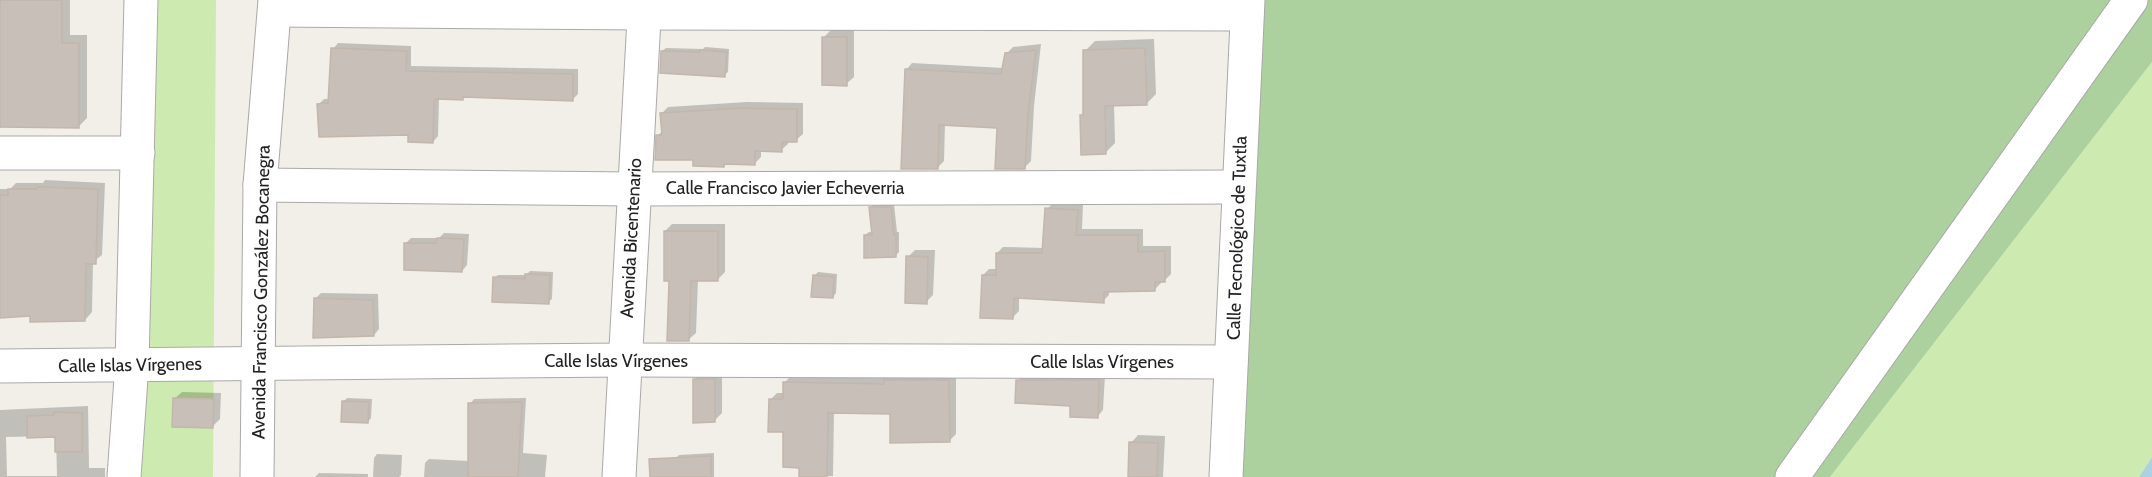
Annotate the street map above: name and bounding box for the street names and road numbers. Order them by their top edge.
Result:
street label: Calle Tecnológico de Tuxtla [1222,135,1252,340]
street label: Avenida Francisco González Bocanegra [247,144,275,439]
street label: Avenida Bicentenario [616,158,646,318]
street label: Calle Francisco Javier Echeverria [666,177,905,199]
street label: Calle Islas Vírgenes [544,350,688,372]
street label: Calle Islas Vírgenes [1030,351,1174,373]
street label: Calle Islas Vírgenes [58,353,202,377]

